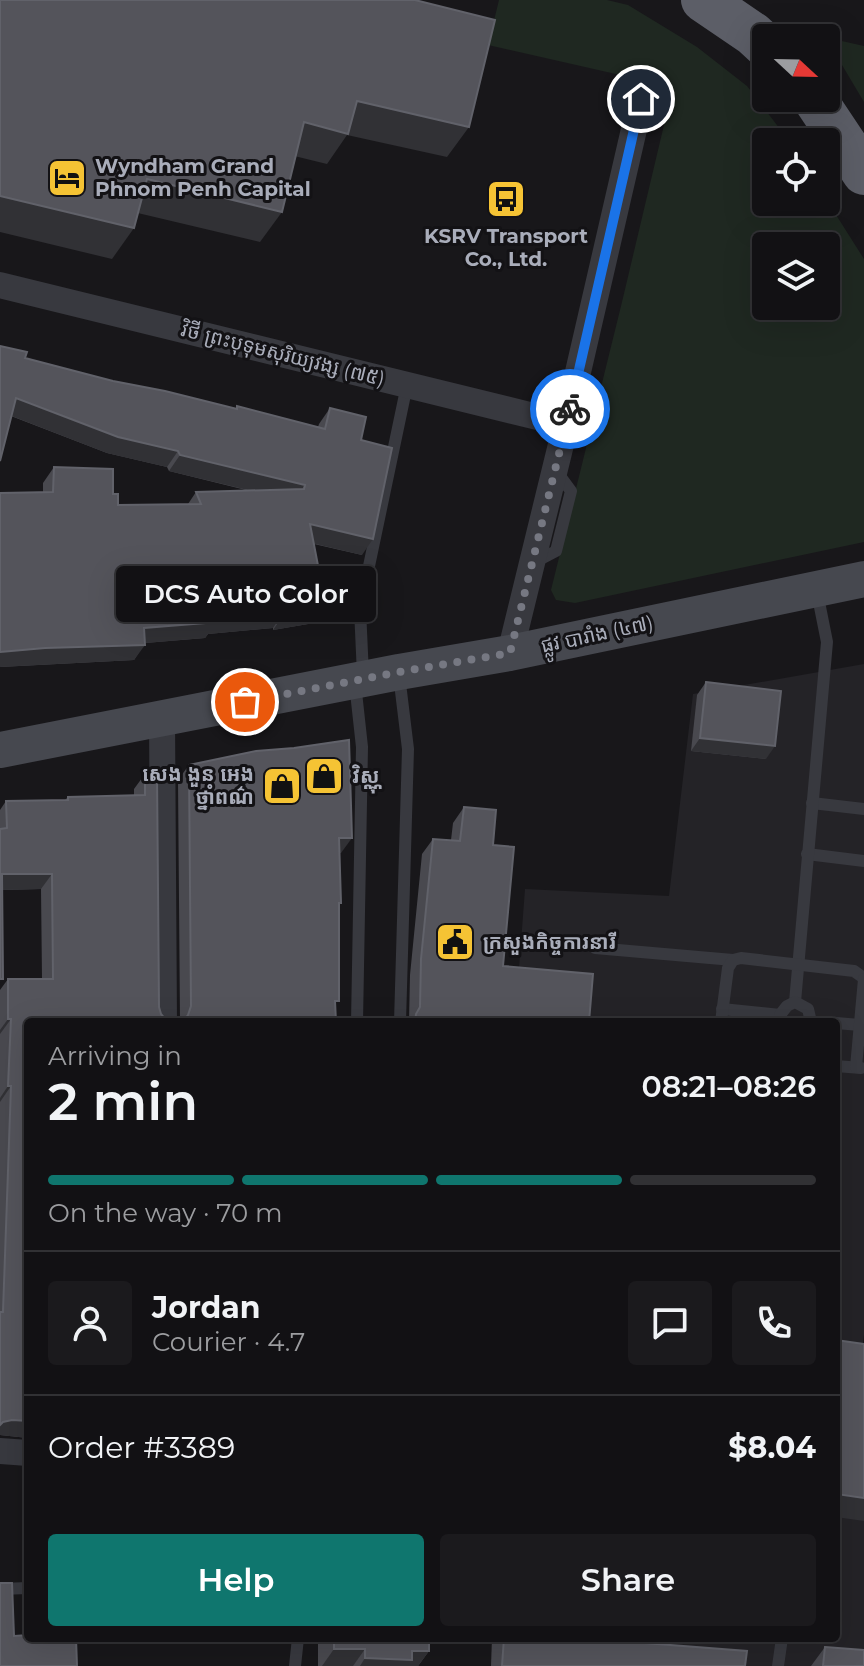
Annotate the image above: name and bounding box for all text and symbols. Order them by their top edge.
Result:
north arrow [752,24,840,112]
map controls [752,24,840,320]
pin [607,65,675,133]
icon: home [619,77,663,121]
button: locate [752,128,840,216]
place label: Wyndham Grand Phnom Penh Capital [95,154,311,201]
hotel icon: Wyndham Grand Phnom Penh Capital [46,157,88,199]
bus stop icon: KSRV Transport Co., Ltd. [485,178,527,220]
place label: KSRV Transport Co., Ltd. [424,224,588,271]
button: layers [752,232,840,320]
street label: វិថី ព្រះបុទុមសុរិយ្យវង្ស (៧៥) [178,316,388,392]
courier [530,369,610,449]
icon: bike [548,387,592,431]
callout: DCS Auto Color [115,566,375,622]
text: DCS Auto Color [143,578,349,610]
street label: ផ្លូវ បារាំង (៤៧) [538,610,657,664]
pin [211,668,279,736]
icon: bag [223,680,267,724]
shop icon: វិស្ណុ [303,755,345,797]
place label: សេង ងួន អេង ថ្នាំពណ៌ [142,762,254,811]
place label: វិស្ណុ [351,764,382,794]
shop icon: សេង ងួន អេង ថ្នាំពណ៌ [261,765,303,807]
public building icon: ក្រសួងកិច្ចការនារី [434,921,476,963]
place label: ក្រសួងកិច្ចការនារី [483,930,616,955]
text: Arriving in [48,1040,182,1072]
text: 08:21–08:26 [642,1068,816,1105]
text: 2 min [48,1070,198,1133]
text: On the way · 70 m [48,1197,283,1229]
button: person [48,1281,132,1365]
button: chat [628,1281,712,1365]
button: phone [732,1281,816,1365]
text: Jordan [152,1289,261,1326]
text: Courier · 4.7 [152,1326,305,1358]
text: Order #3389 [48,1429,235,1466]
text: $8.04 [728,1429,816,1466]
button: Help [48,1534,424,1626]
button: Share [440,1534,816,1626]

